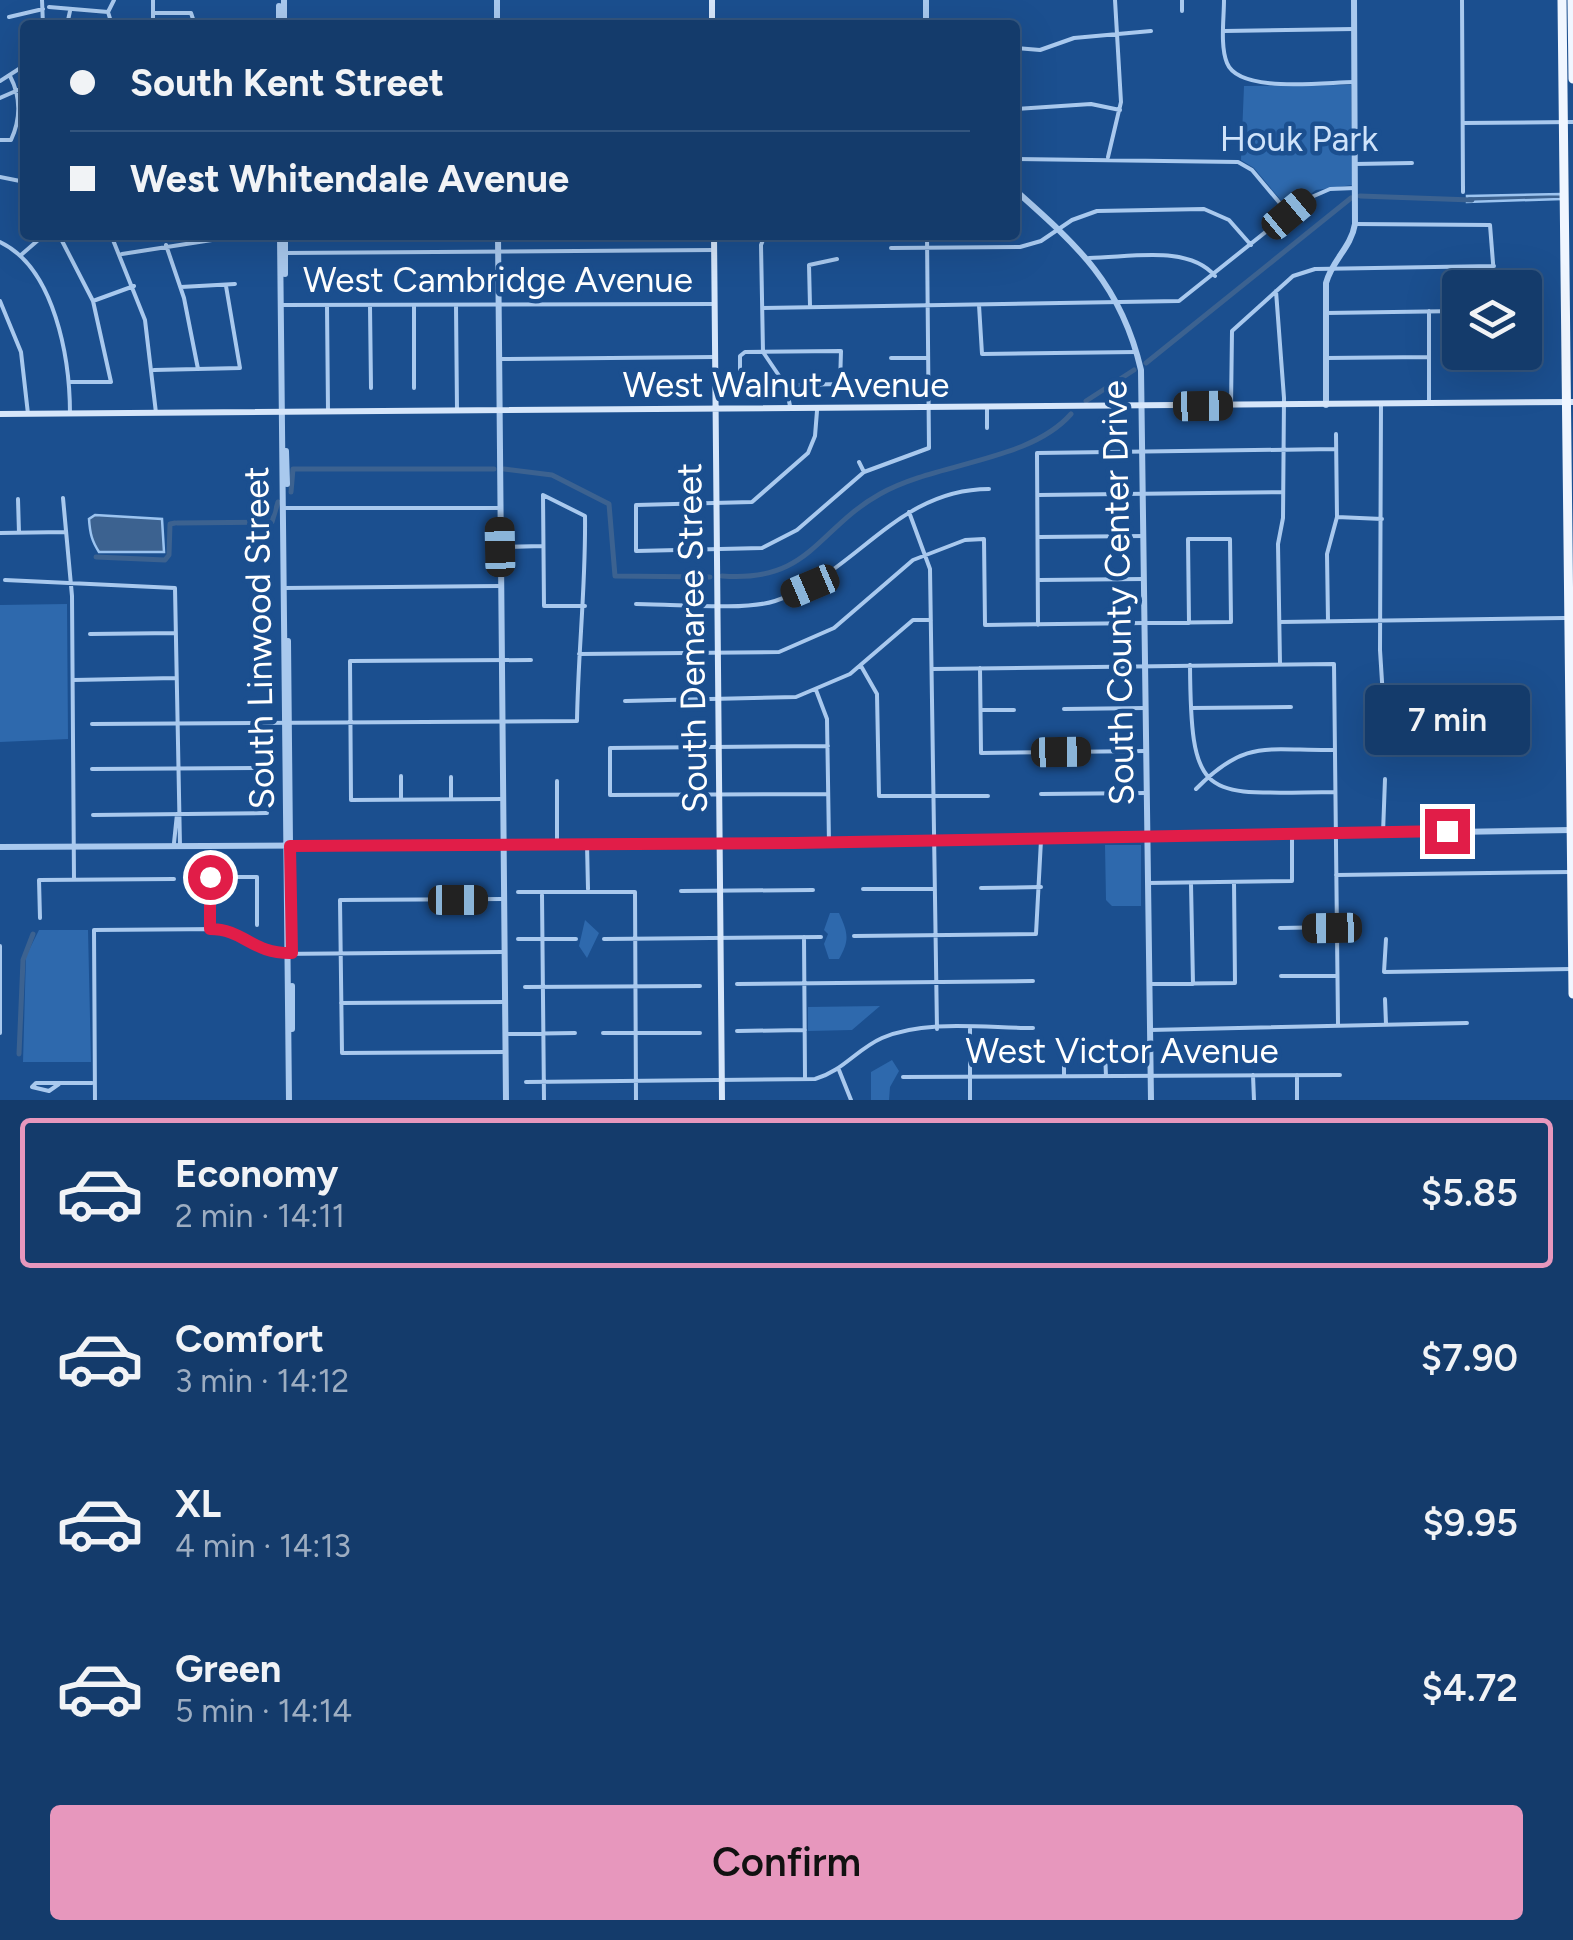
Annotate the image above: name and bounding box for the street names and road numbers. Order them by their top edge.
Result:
street label: West Cambridge Avenue [303,259,693,301]
street label: West Walnut Avenue [623,364,949,406]
street label: South County Center Drive [1093,380,1143,806]
street label: South Demaree Street [668,463,716,813]
street label: South Linwood Street [235,466,283,810]
street label: West Victor Avenue [965,1030,1279,1072]

